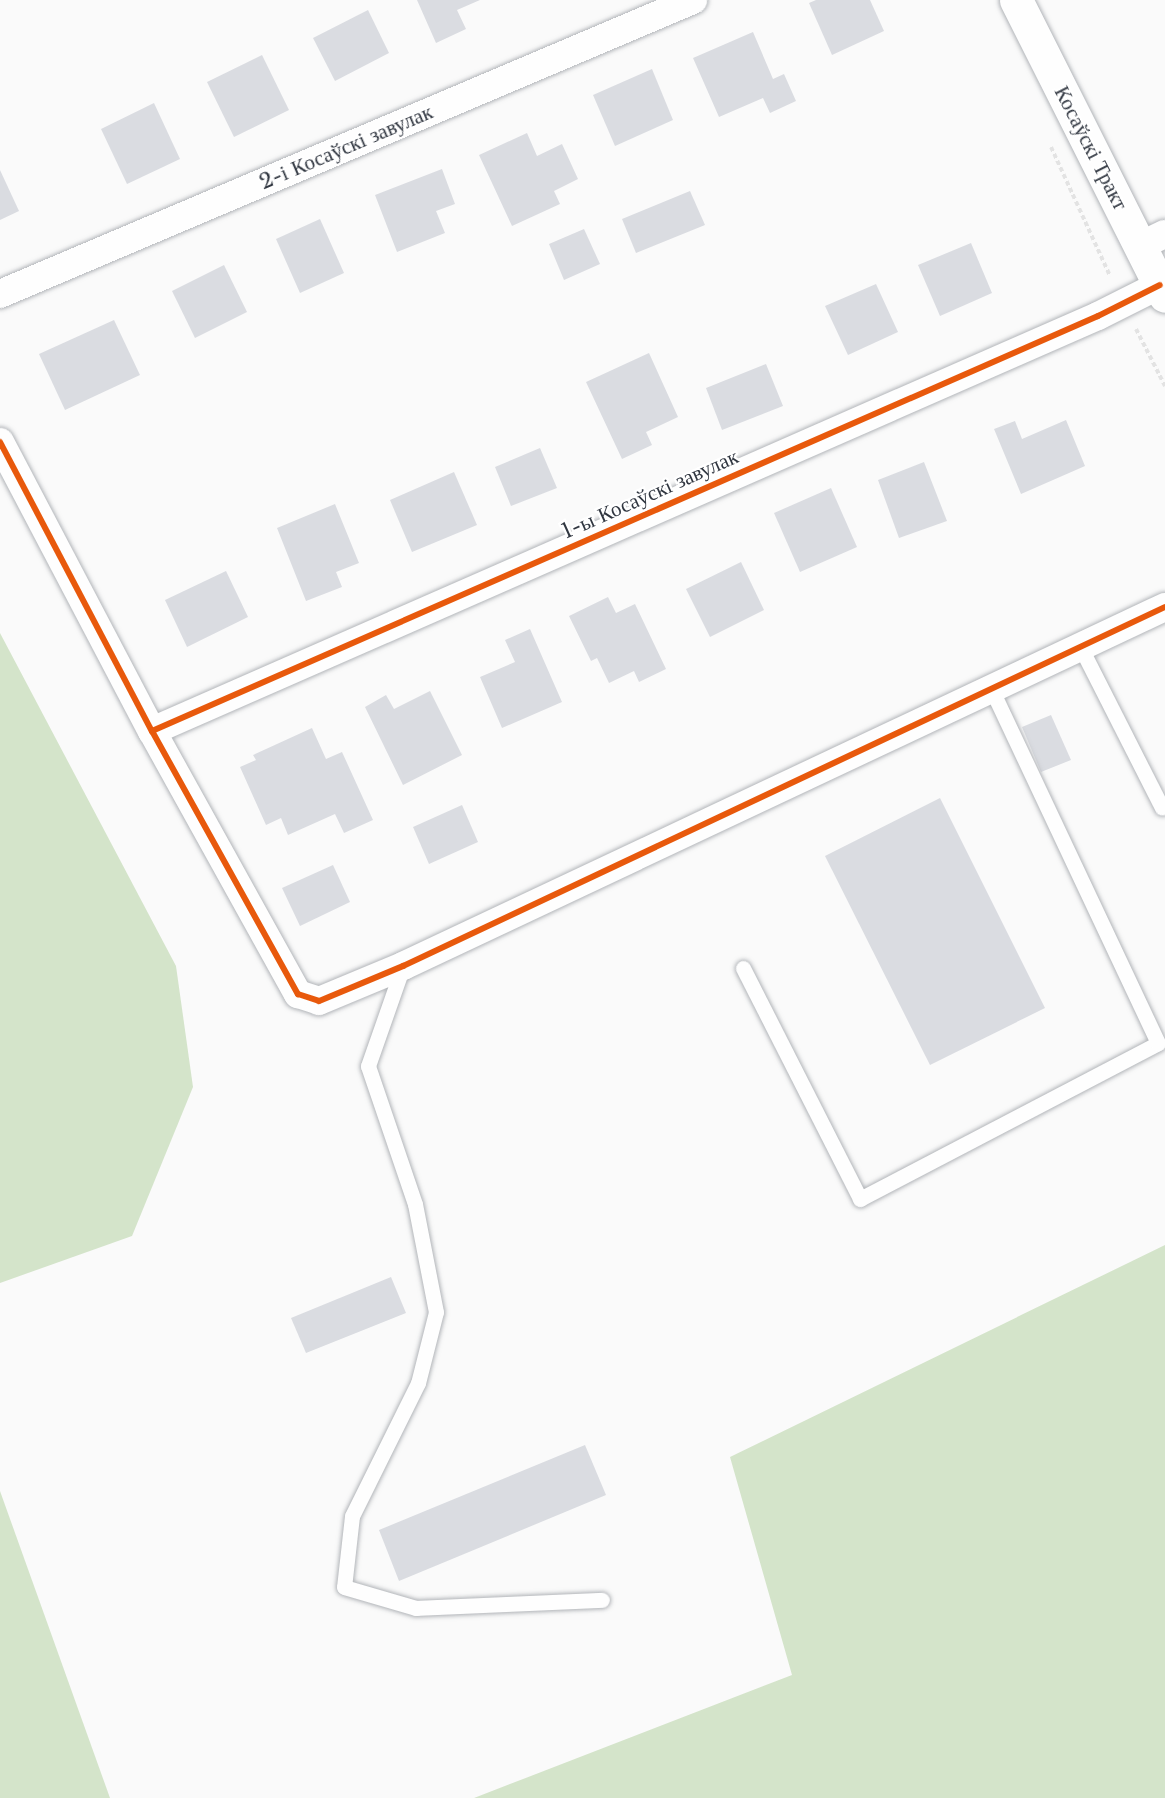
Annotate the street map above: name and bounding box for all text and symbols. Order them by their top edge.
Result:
street label: Косаўскі Тракт [1049,82,1133,214]
street label: 2-і Косаўскі завулак [256,99,436,195]
street label: 1-ы Косаўскі завулак [558,444,742,544]

